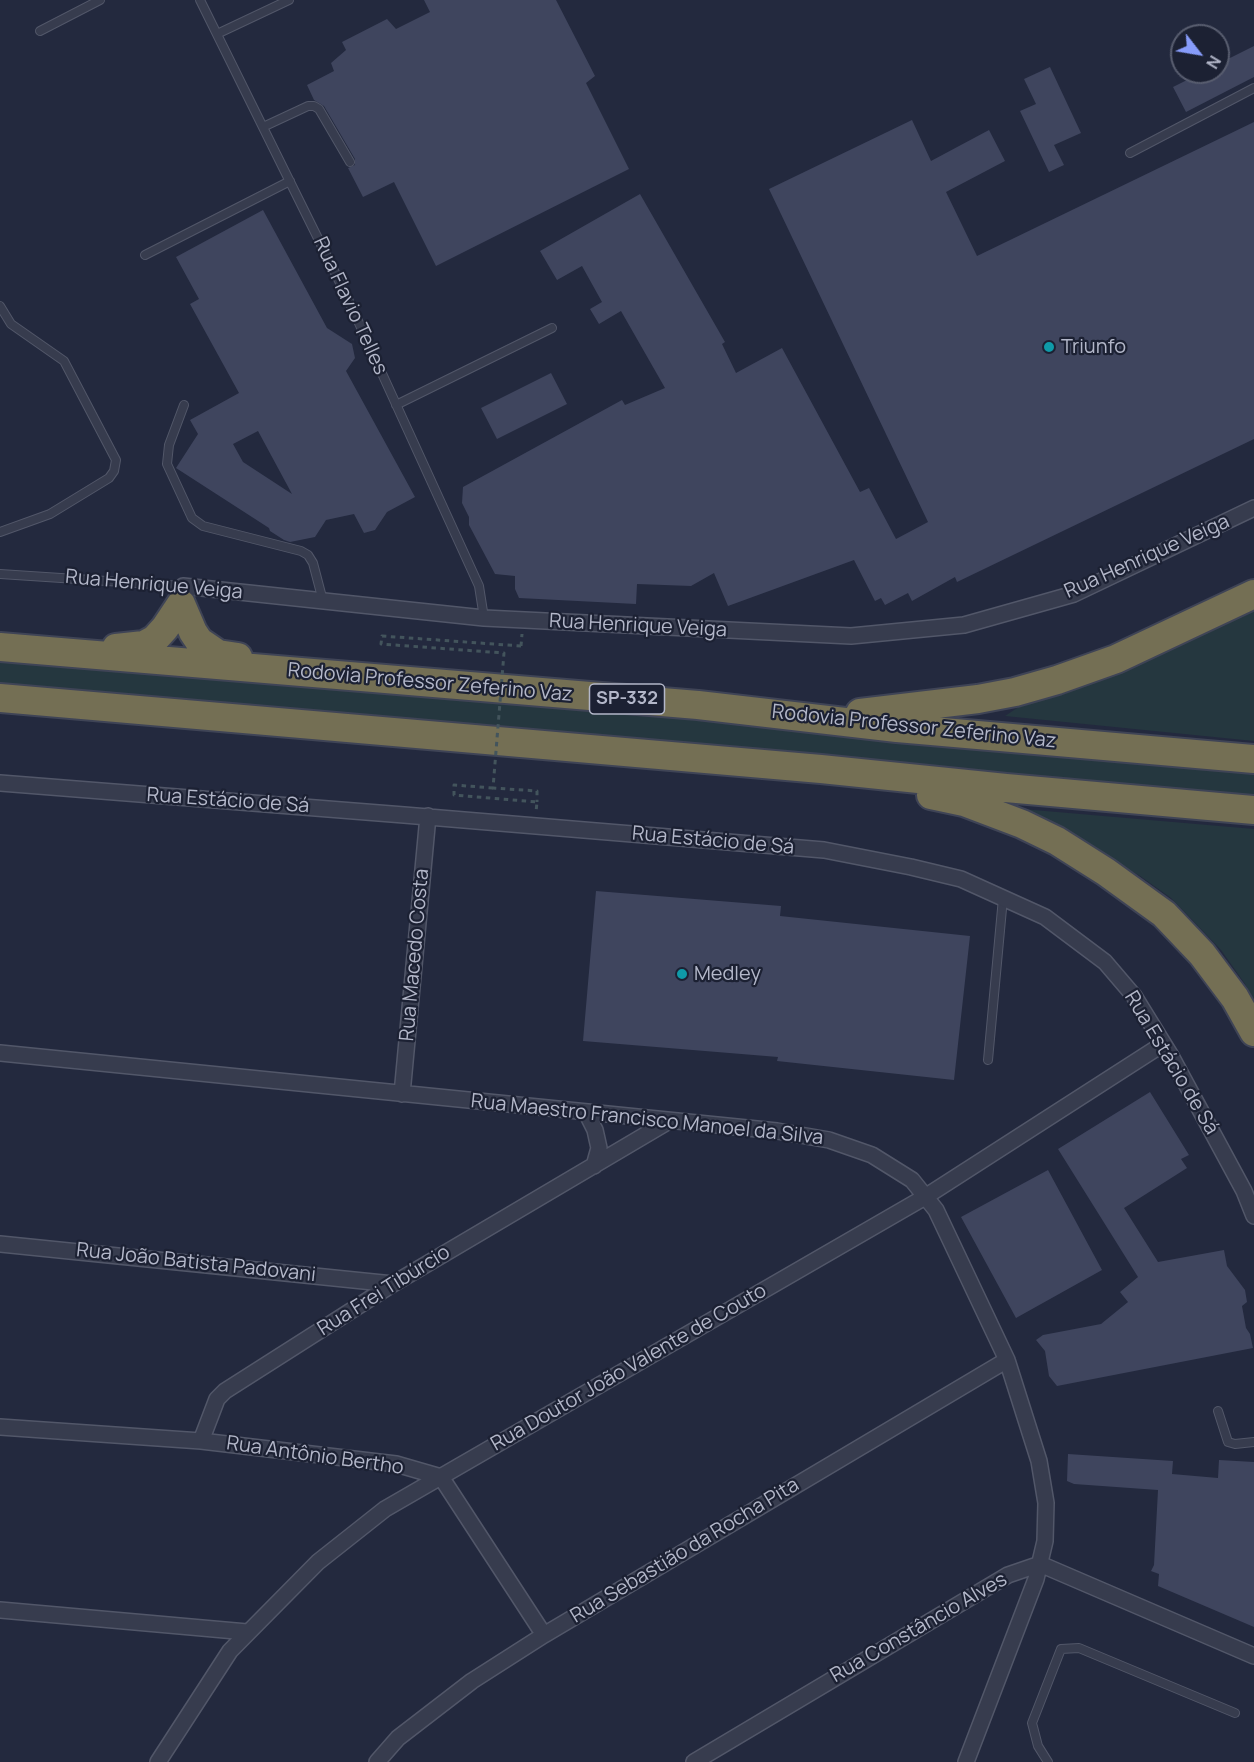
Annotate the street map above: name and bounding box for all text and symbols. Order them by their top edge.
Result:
north arrow [1170,24,1230,84]
text: N [1201,52,1226,73]
street label: Rua Flavio Telles [308,233,392,379]
place label: Triunfo [1061,335,1126,359]
marker: Triunfo [1042,340,1056,354]
street label: Rua Henrique Veiga [1061,510,1233,604]
street label: Rua Henrique Veiga [64,565,244,605]
street label: Rua Henrique Veiga [548,609,728,643]
street label: Rodovia Professor Zeferino Vaz [287,659,573,707]
road number: SP-332 [590,684,664,714]
street label: Rodovia Professor Zeferino Vaz [771,700,1057,754]
street label: Rua Estácio de Sá [146,783,310,819]
street label: Rua Estácio de Sá [631,822,795,860]
street label: Rua Macedo Costa [395,868,435,1042]
place label: Medley [694,962,761,986]
marker: Medley [675,967,689,981]
street label: Rua Estácio de Sá [1119,987,1223,1139]
street label: Rua Maestro Francisco Manoel da Silva [470,1090,824,1150]
street label: Rua João Batista Padovani [75,1238,317,1288]
street label: Rua Frei Tibúrcio [313,1241,455,1341]
street label: Rua Doutor João Valente de Couto [487,1279,771,1457]
street label: Rua Antônio Bertho [225,1432,405,1480]
street label: Rua Sebastião da Rocha Pita [567,1473,803,1629]
street label: Rua Constâncio Alves [827,1568,1011,1688]

